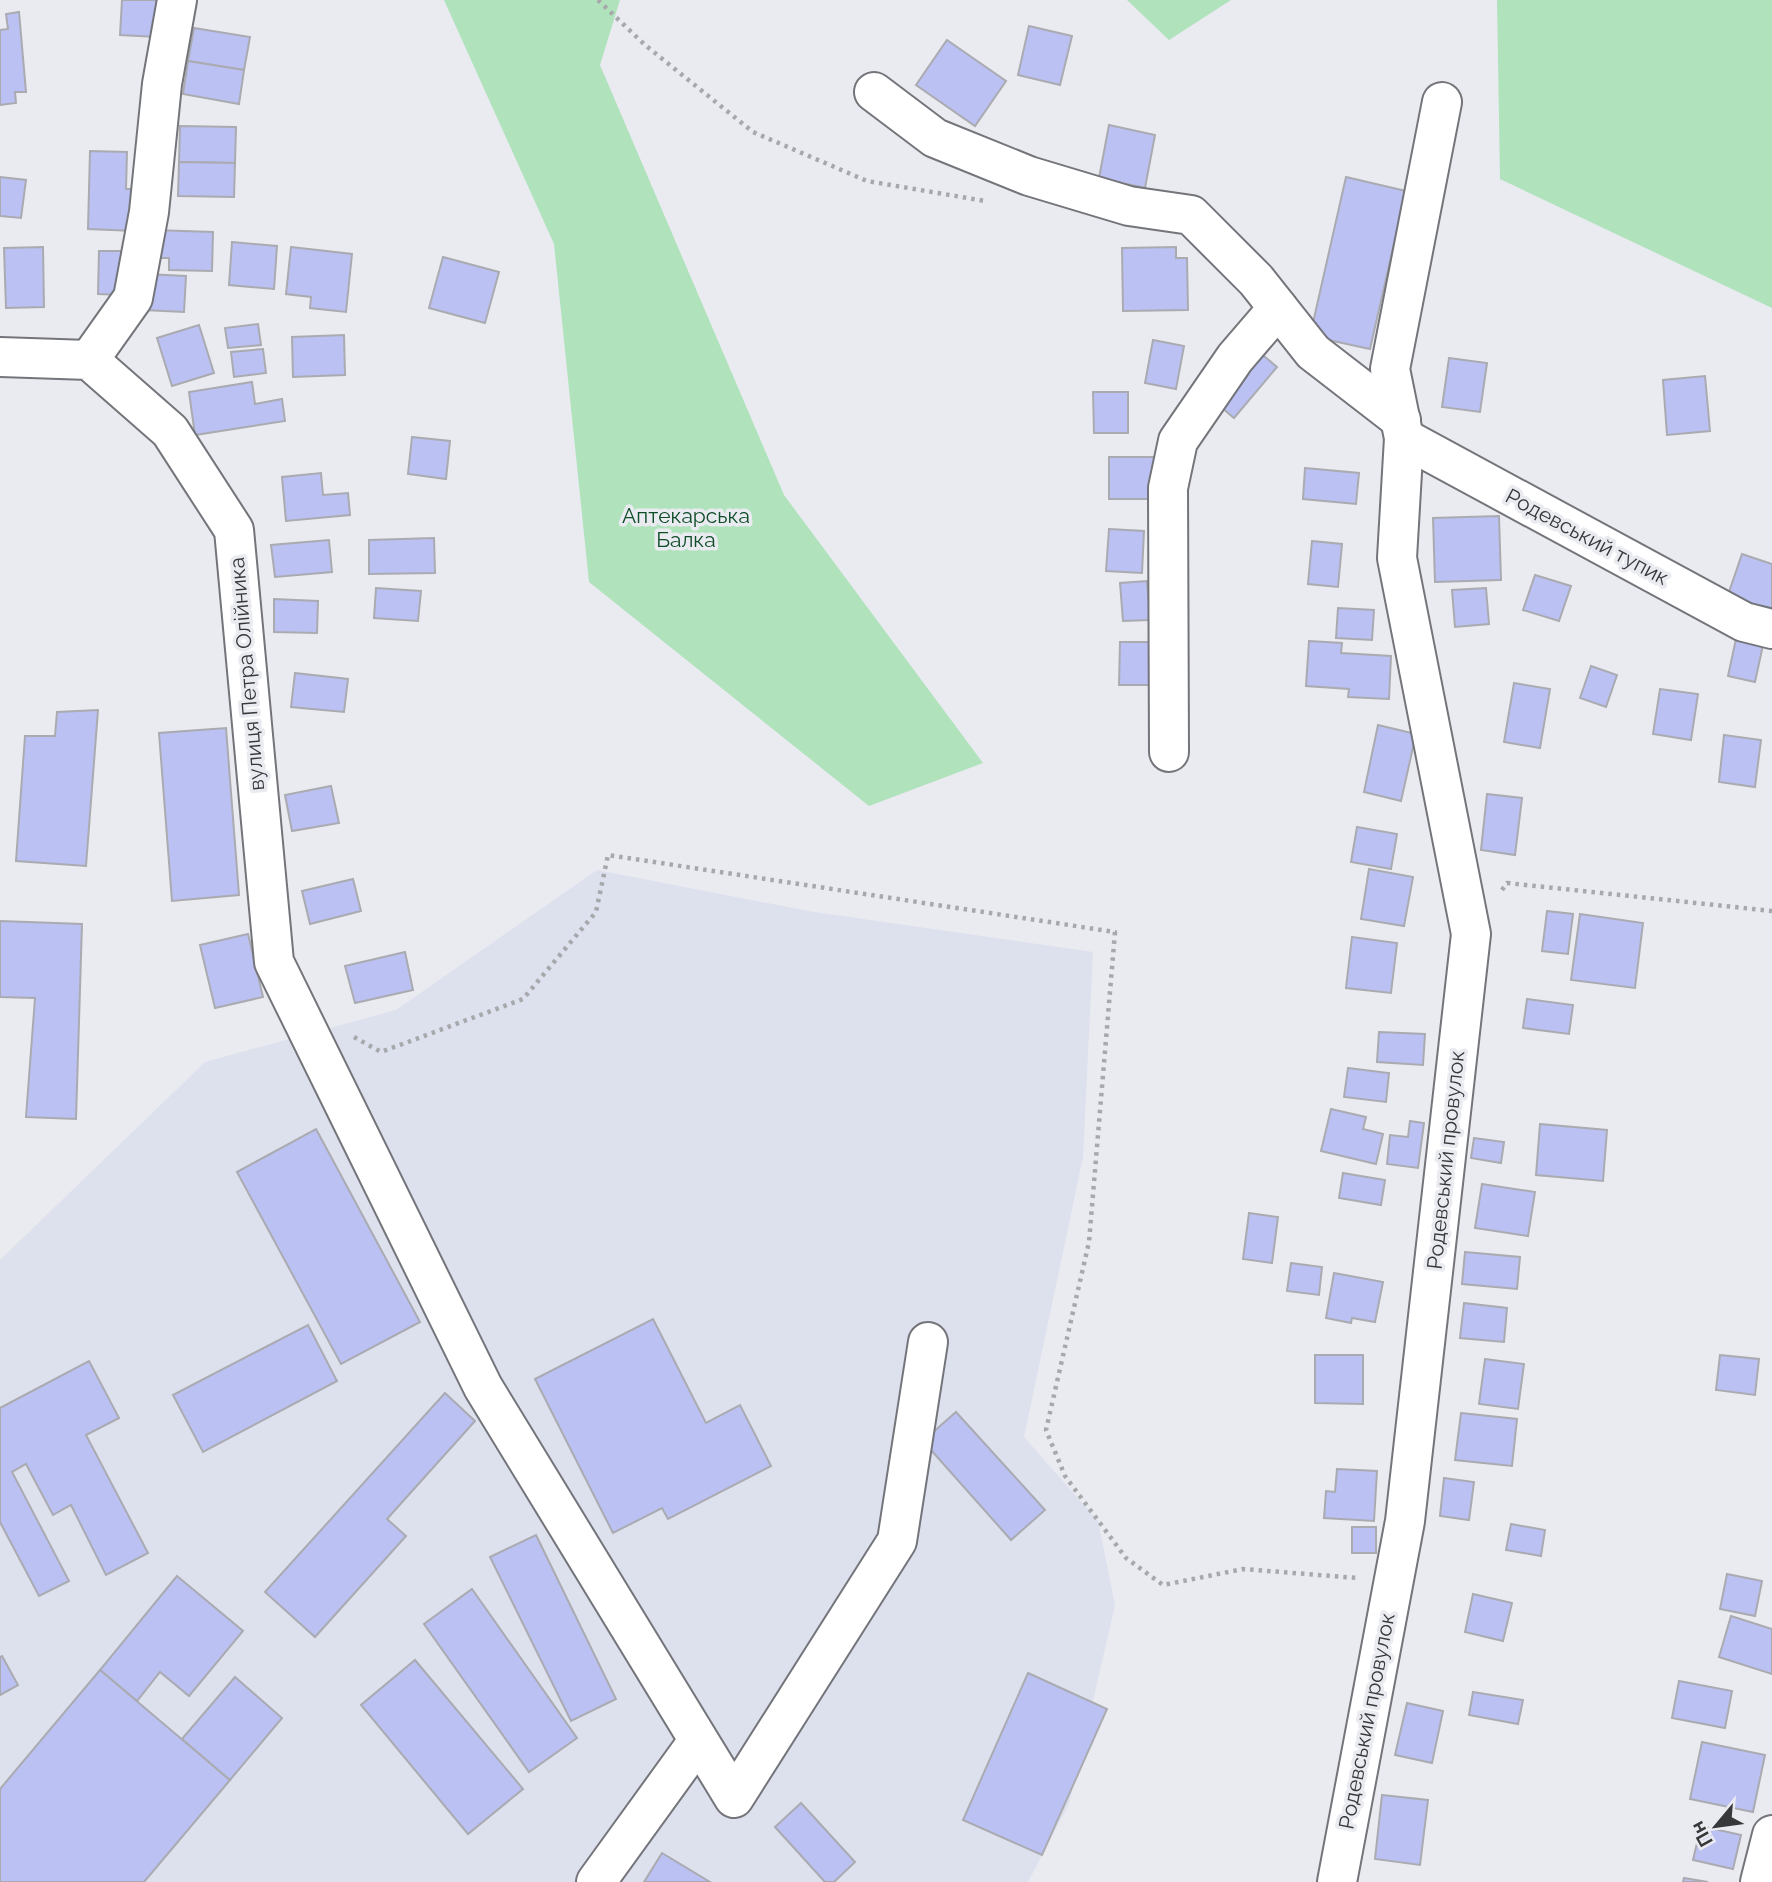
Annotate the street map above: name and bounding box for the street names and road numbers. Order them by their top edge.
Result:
street label: Родевський тупик [1501,483,1673,590]
street label: вулиця Петра Олійника [224,556,269,792]
street label: Родевський провулок [1422,1049,1469,1270]
street label: Родевський провулок [1333,1611,1400,1831]

